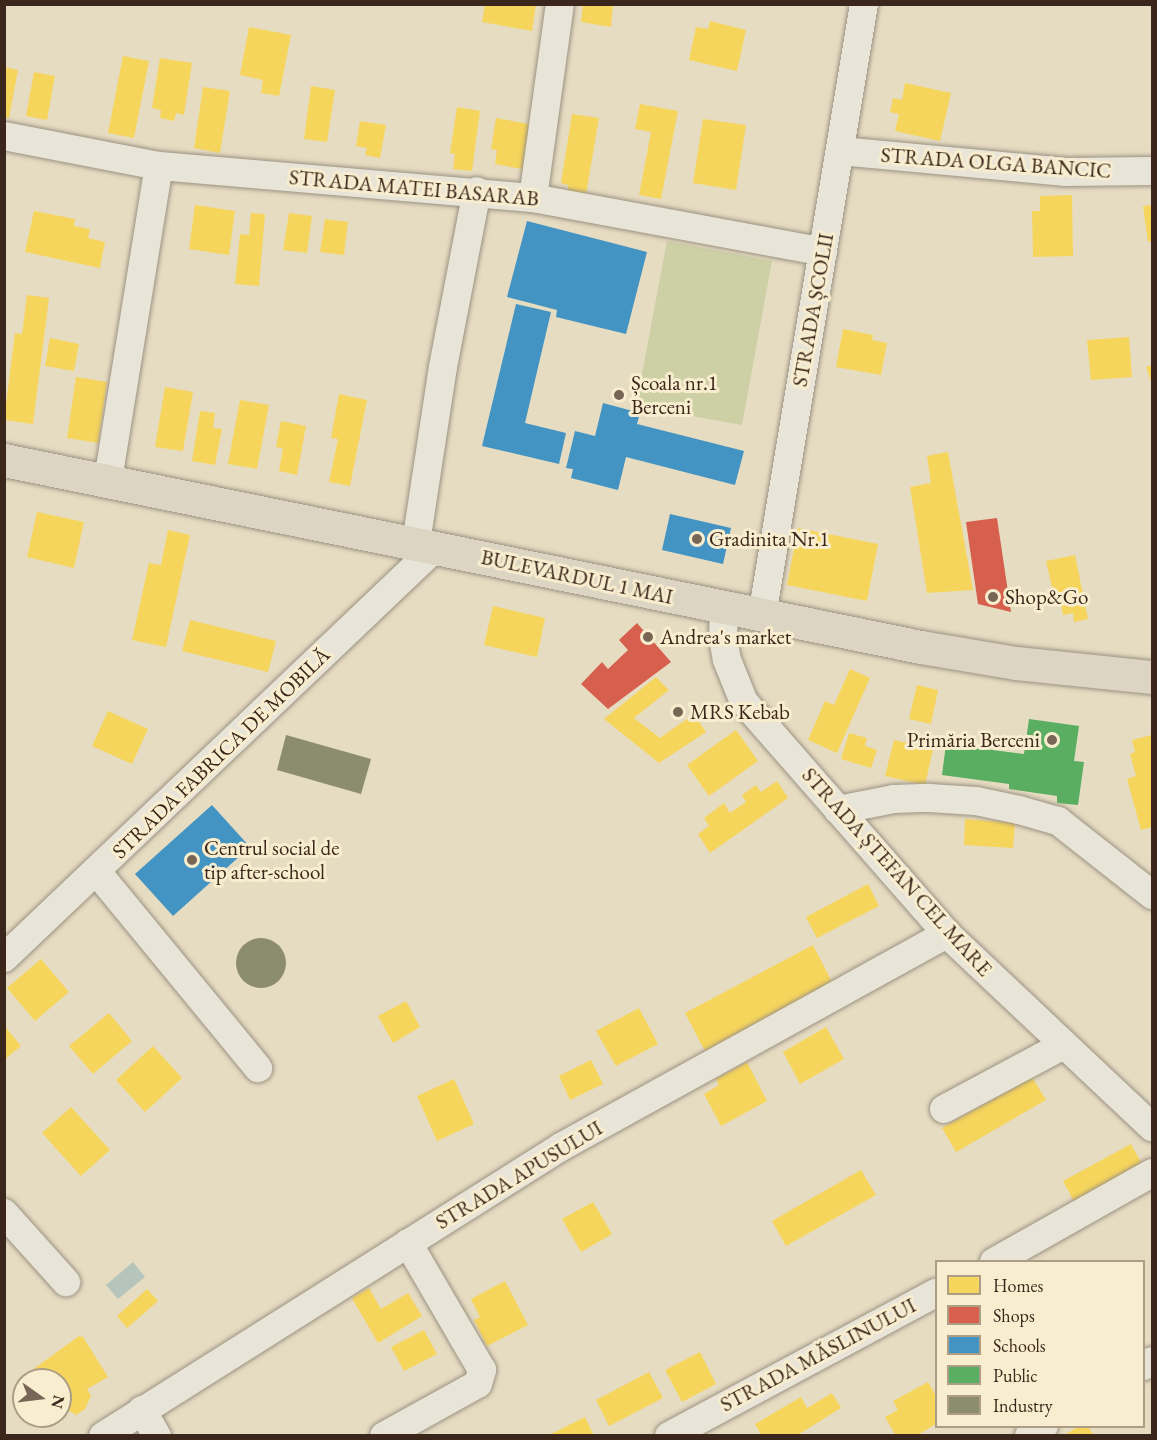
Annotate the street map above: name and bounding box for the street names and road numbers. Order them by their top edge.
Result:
street label: STRADA OLGA BANCIC [880,142,1112,184]
street label: STRADA MATEI BASARAB [288,165,540,211]
street label: STRADA ȘCOLII [787,231,839,389]
street label: BULEVARDUL 1 MAI [479,544,675,610]
street label: STRADA FABRICA DE MOBILĂ [107,642,335,864]
street label: STRADA ȘTEFAN CEL MARE [797,763,997,981]
street label: STRADA APUSULUI [431,1115,607,1235]
street label: STRADA MĂSLINULUI [716,1293,920,1417]

